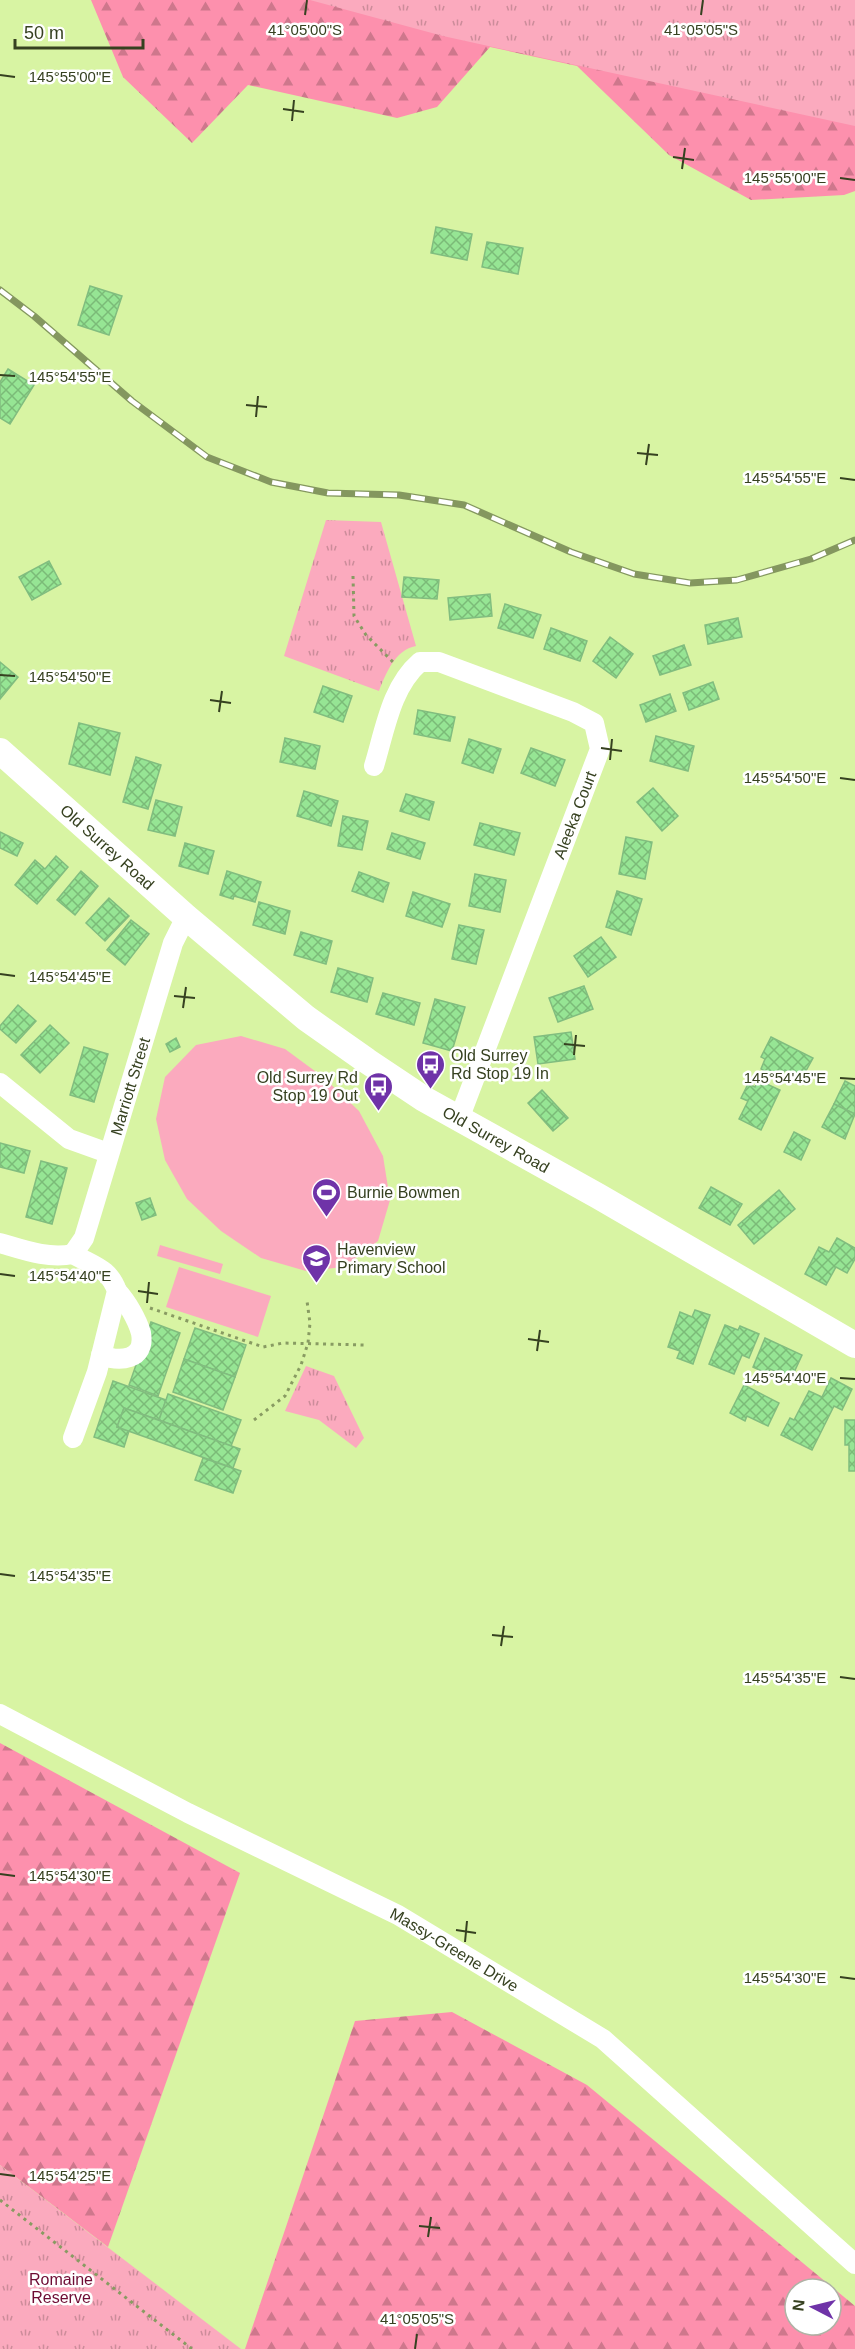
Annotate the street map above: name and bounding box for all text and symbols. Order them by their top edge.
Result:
scale bar [15,12,142,50]
text: 41°05'00"S [268,21,342,38]
text: 41°05'05"S [664,21,738,38]
text: 50 m [24,23,64,43]
text: 145°55'00"E [29,68,111,85]
text: 145°55'00"E [744,169,826,186]
text: 145°54'55"E [29,368,111,385]
text: 145°54'55"E [744,469,826,486]
text: 145°54'50"E [29,668,111,685]
street label: Aleeka Court [550,768,600,861]
text: 145°54'50"E [744,769,826,786]
street label: Old Surrey Road [57,801,158,893]
text: 145°54'45"E [29,968,111,985]
street label: Marriott Street [107,1035,153,1137]
place label: Old Surrey Rd Stop 19 In [451,1047,549,1082]
bus stop icon: Old Surrey Rd Stop 19 In [414,1048,446,1090]
place label: Old Surrey Rd Stop 19 Out [257,1069,359,1104]
text: 145°54'45"E [744,1069,826,1086]
bus stop icon: Old Surrey Rd Stop 19 Out [363,1070,395,1112]
street label: Old Surrey Road [440,1103,552,1176]
sports icon: Burnie Bowmen [310,1176,342,1218]
place label: Burnie Bowmen [347,1184,460,1201]
place label: Havenview Primary School [337,1241,445,1276]
school or university icon: Havenview Primary School [300,1242,332,1284]
text: 145°54'40"E [29,1267,111,1284]
text: 145°54'40"E [744,1369,826,1386]
text: 145°54'35"E [29,1567,111,1584]
text: 145°54'35"E [744,1669,826,1686]
text: 145°54'30"E [29,1867,111,1884]
street label: Massy-Greene Drive [388,1904,522,1994]
text: 145°54'30"E [744,1969,826,1986]
text: 145°54'25"E [29,2167,111,2184]
park label: Romaine Reserve [29,2271,93,2306]
north arrow [783,2277,843,2337]
text: N [789,2298,808,2312]
text: 41°05'05"S [380,2310,454,2327]

